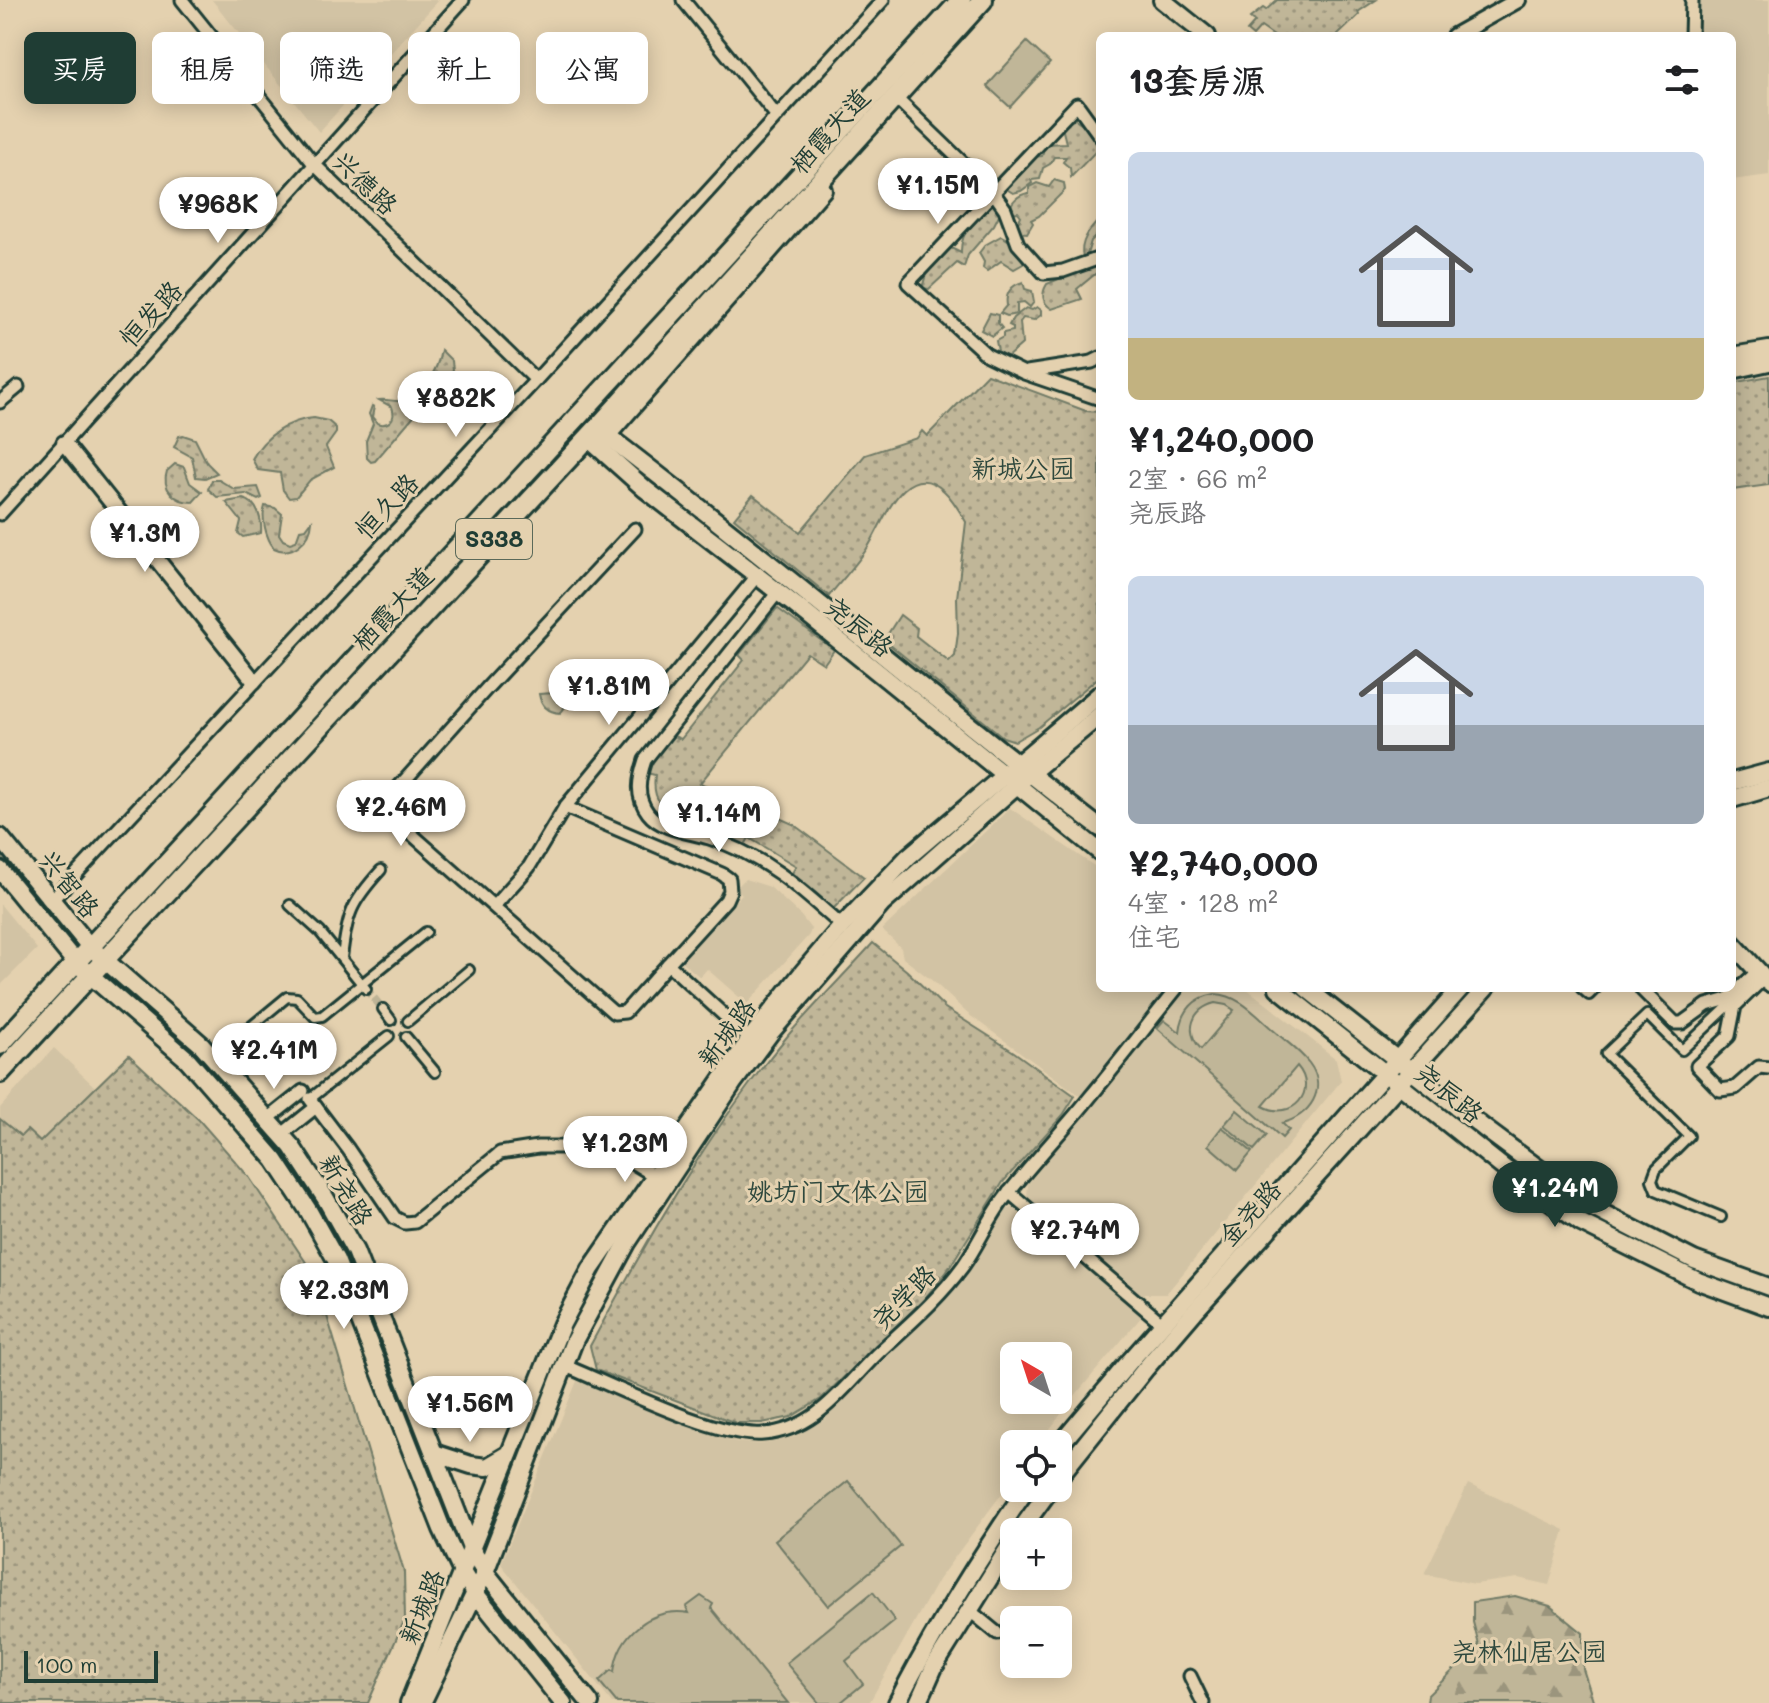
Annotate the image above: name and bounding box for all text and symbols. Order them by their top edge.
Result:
chip: 买房 [24,32,136,104]
chip: 租房 [152,32,264,104]
chip: 筛选 [280,32,392,104]
chip: 新上 [408,32,520,104]
chip: 公寓 [536,32,648,104]
text: 13套房源 [1128,57,1265,102]
icon: filters [1660,58,1704,102]
street label: 栖霞大道 [782,80,877,180]
street label: 兴德路 [326,143,406,222]
pin: ¥1.15M [873,158,1003,226]
text: ¥1.15M [896,167,980,201]
pin: ¥968K [162,177,274,245]
text: ¥968K [177,186,259,220]
icon: home [1344,204,1488,348]
street label: 恒发路 [112,273,189,354]
pin: ¥882K [400,371,512,439]
text: ¥882K [416,380,496,414]
text: ¥1,240,000 [1128,416,1314,461]
park label: 新城公园 [971,451,1075,485]
text: 2室 · 66 m² [1128,461,1267,495]
street label: 恒久路 [347,465,425,545]
text: 尧辰路 [1128,495,1206,529]
pin: ¥1.3M [89,506,201,574]
text: ¥1.3M [108,515,182,549]
road number: S338 [456,519,532,559]
street label: 栖霞大道 [344,559,440,658]
street label: 尧辰路 [819,588,901,664]
icon: home [1344,628,1488,772]
pin: ¥1.81M [544,659,674,727]
text: ¥1.81M [566,668,652,702]
pin: ¥2.46M [336,780,466,848]
pin: ¥1.14M [654,786,784,854]
text: ¥2.46M [355,789,447,823]
text: ¥1.14M [676,795,762,829]
text: ¥2,740,000 [1128,840,1318,885]
street label: 兴智路 [32,842,108,924]
text: 4室 · 128 m² [1128,885,1278,919]
text: 住宅 [1128,919,1180,953]
street label: 新城路 [690,991,763,1074]
pin: ¥2.41M [209,1023,339,1091]
text: ¥2.41M [230,1032,318,1066]
street label: 尧辰路 [1409,1054,1491,1130]
pin: ¥1.23M [560,1116,690,1184]
text: ¥1.23M [581,1125,669,1159]
street label: 新尧路 [312,1147,382,1232]
pin: ¥1.24M [1490,1161,1620,1229]
text: ¥1.24M [1511,1170,1599,1204]
street label: 金尧路 [1211,1172,1288,1253]
park label: 姚坊门文体公园 [747,1174,929,1208]
pin: ¥2.74M [1010,1203,1140,1271]
text: ¥2.74M [1029,1212,1121,1246]
street label: 尧学路 [864,1257,943,1336]
pin: ¥2.33M [279,1263,409,1331]
text: ¥2.33M [298,1272,390,1306]
north arrow [1000,1342,1072,1414]
map controls [1000,1342,1072,1678]
pin: ¥1.56M [405,1376,535,1444]
text: ¥1.56M [426,1385,514,1419]
button: locate [1000,1430,1072,1502]
button: + [1000,1518,1072,1590]
street label: 新城路 [391,1564,451,1649]
button: − [1000,1606,1072,1678]
park label: 尧林仙居公园 [1451,1634,1607,1668]
scale bar [24,1647,158,1683]
text: 100 m [36,1650,98,1679]

